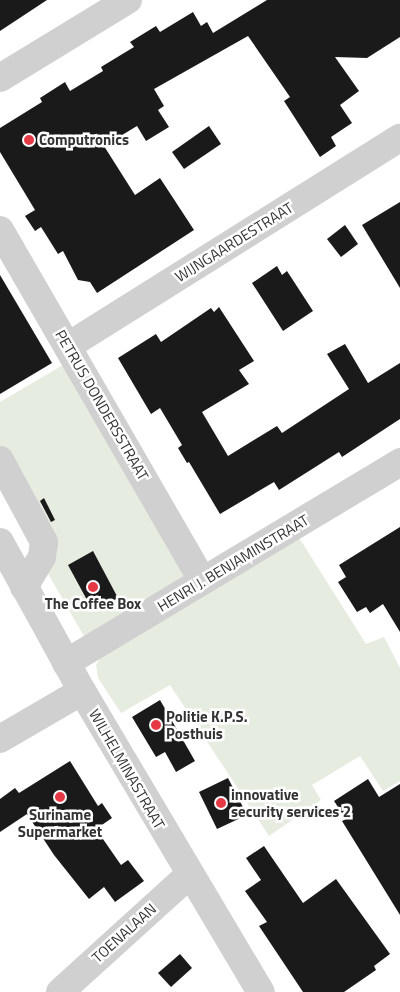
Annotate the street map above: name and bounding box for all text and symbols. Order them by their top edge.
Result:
place label: Computronics [39,131,129,149]
marker: Computronics [23,134,35,146]
street label: WIJNGAARDESTRAAT [172,198,296,286]
street label: PETRUS DONDERSSTRAAT [52,327,152,483]
street label: HENRI J. BENJAMINSTRAAT [154,511,312,615]
marker: The Coffee Box [87,581,99,593]
place label: The Coffee Box [45,595,141,613]
street label: WILHELMINASTRAAT [85,706,169,832]
place label: Politie K.P.S. Posthuis [166,707,248,742]
marker: Politie K.P.S. Posthuis [150,719,162,731]
place label: innovative security services 2 [231,785,351,820]
marker: Suriname Supermarket [54,791,66,803]
marker: innovative security services 2 [215,797,227,809]
place label: Suriname Supermarket [18,805,102,840]
street label: TOENALAAN [88,900,160,966]

